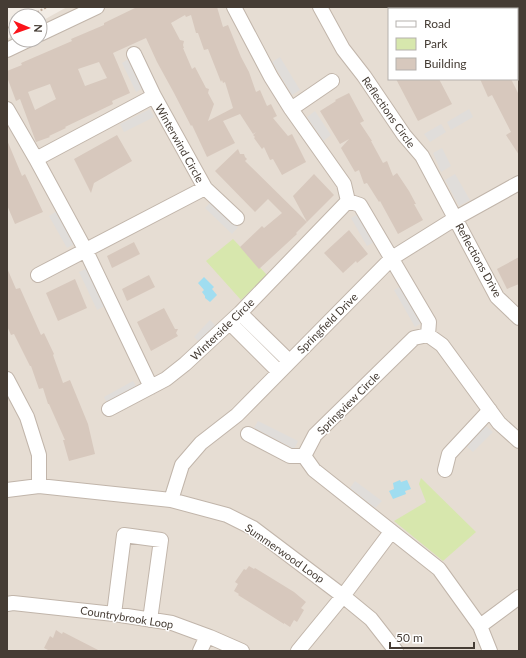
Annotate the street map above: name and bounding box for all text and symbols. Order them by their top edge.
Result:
north arrow [8,8,48,48]
legend [388,8,518,80]
text: Road [424,16,451,31]
text: N [32,24,45,33]
text: Park [424,36,448,51]
text: Building [424,56,467,71]
street label: Reflections Circle [360,74,419,150]
street label: Winterwind Circle [153,102,207,185]
street label: Reflections Drive [453,221,505,300]
street label: Springfield Drive [294,290,360,356]
street label: Winterside Circle [188,295,257,363]
street label: Springview Circle [314,369,382,437]
street label: Summerwood Loop [243,521,327,585]
street label: Countrybrook Loop [80,603,174,631]
scale bar [390,624,474,650]
text: 50 m [396,630,423,645]

